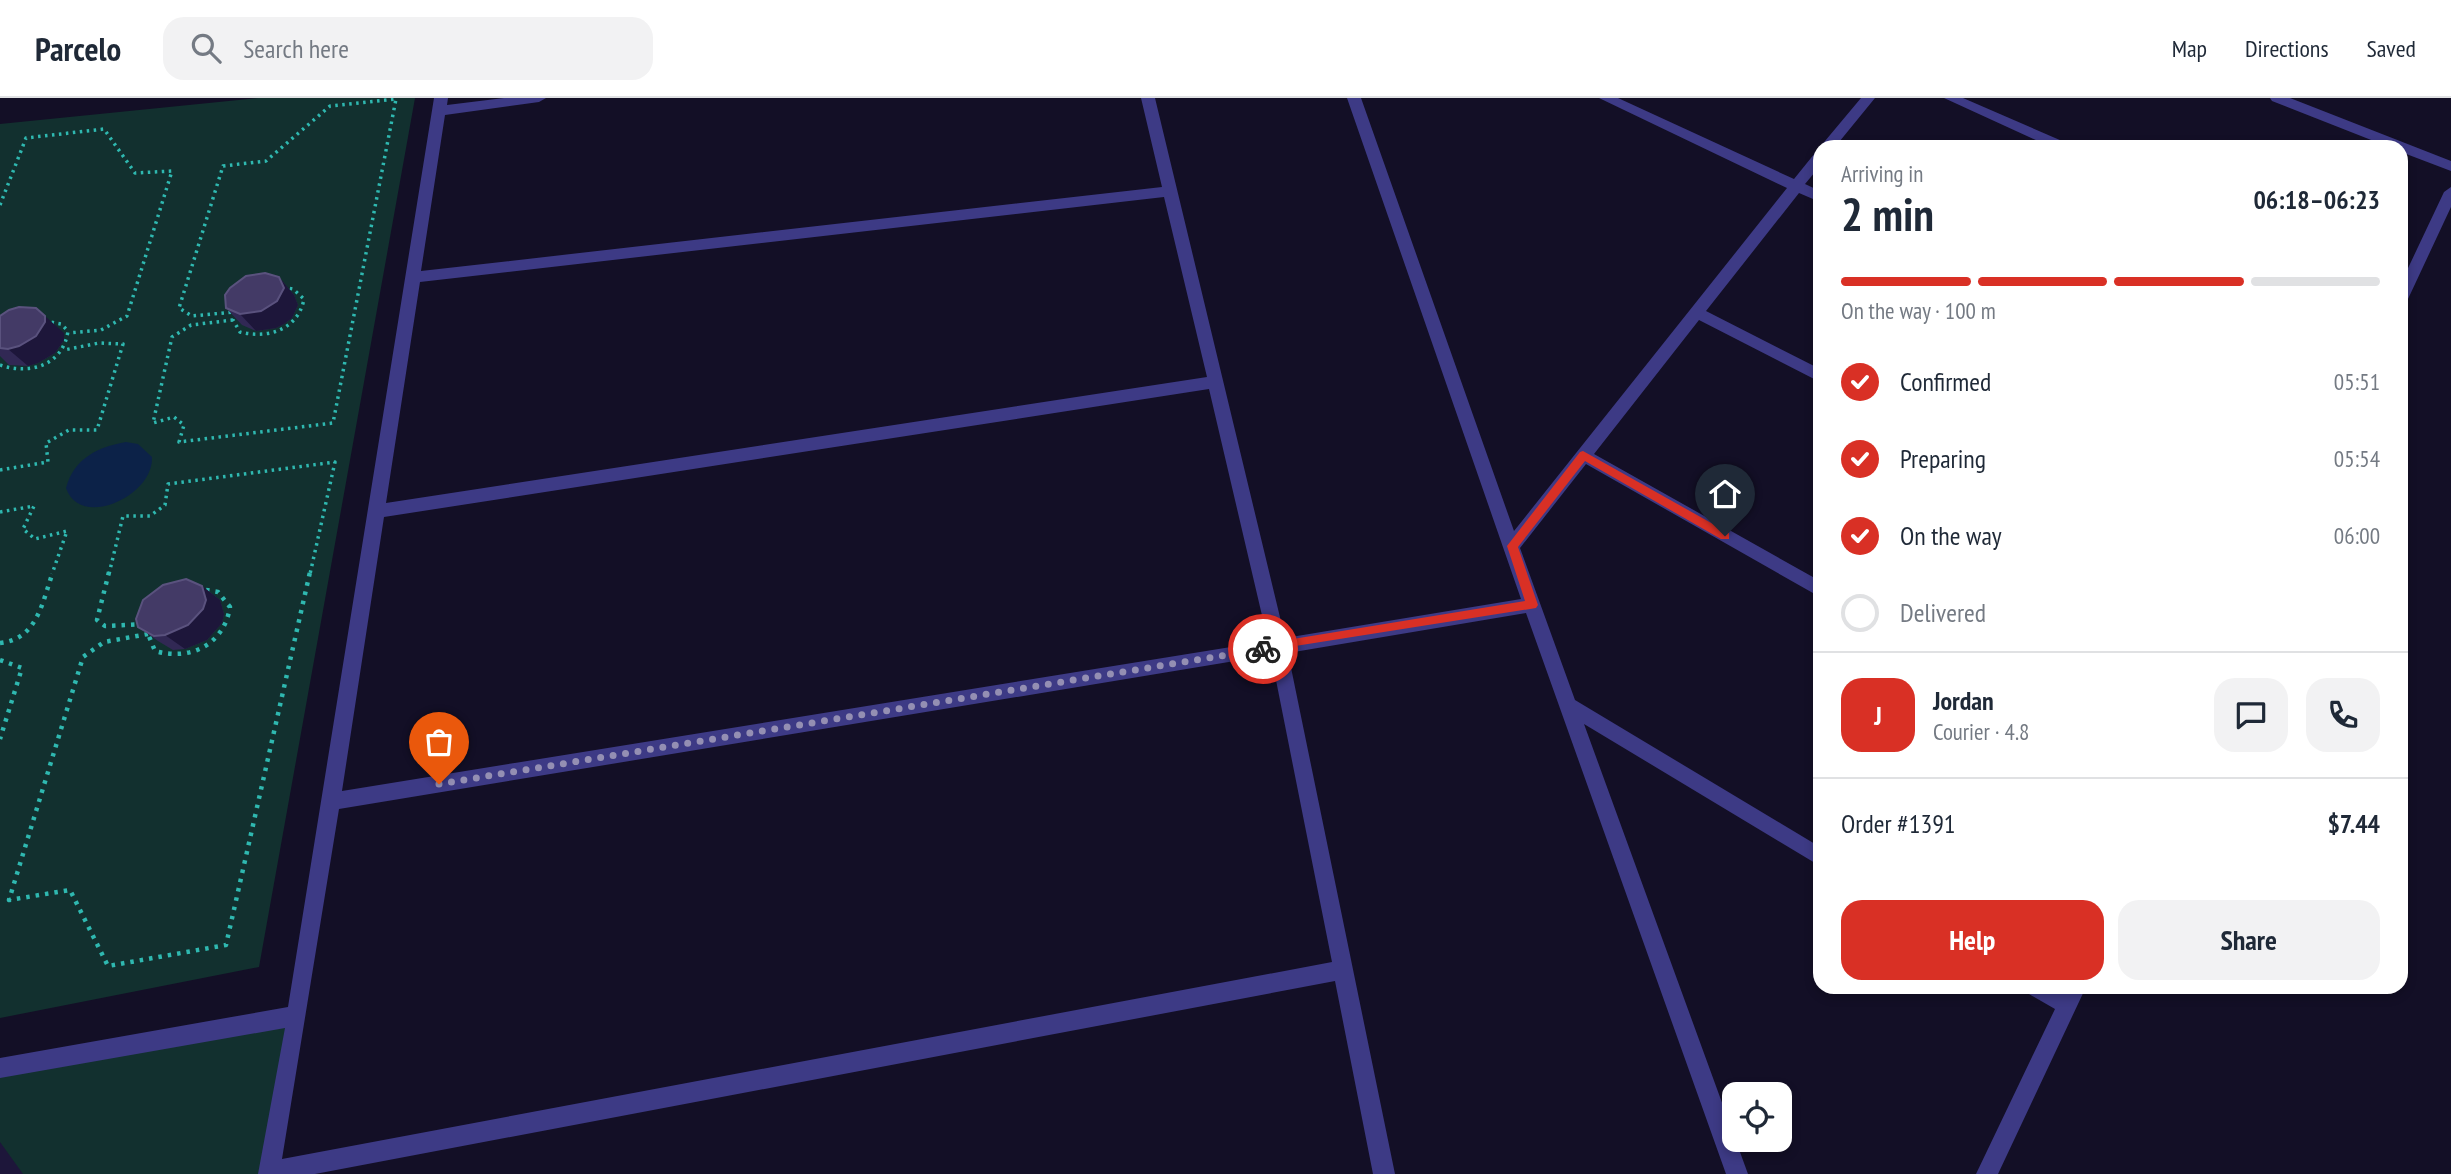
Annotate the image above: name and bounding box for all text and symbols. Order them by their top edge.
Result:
search box [163,17,653,80]
text: Parcelo [35,27,121,70]
icon: search [187,29,225,67]
text: Search here [243,32,349,65]
text: Map [2172,33,2207,64]
text: Directions [2245,33,2329,64]
text: Saved [2367,33,2416,64]
text: Arriving in [1841,159,1923,188]
text: 06:18–06:23 [2253,183,2380,216]
text: 2 min [1841,184,1934,244]
text: On the way · 100 m [1841,296,1996,325]
icon: check [1841,363,1879,401]
text: Confirmed [1900,365,1991,398]
text: 05:51 [2334,367,2380,396]
icon: check [1841,440,1879,478]
text: Preparing [1900,442,1986,475]
text: 05:54 [2334,444,2380,473]
pin [1695,464,1755,536]
icon: home [1706,475,1744,513]
icon: check [1841,517,1879,555]
text: On the way [1900,519,2002,552]
text: 06:00 [2334,521,2380,550]
text: Delivered [1900,596,1986,629]
courier [1228,614,1298,684]
icon: bike [1244,630,1282,668]
button: chat [2214,678,2288,752]
button: phone [2306,678,2380,752]
text: Jordan [1933,684,1994,717]
text: J [1874,699,1882,732]
pin [409,712,469,784]
text: Courier · 4.8 [1933,717,2029,746]
icon: bag [420,723,458,761]
text: Order #1391 [1841,807,1956,840]
text: $7.44 [2327,807,2380,840]
button: Help [1841,900,2104,980]
button: Share [2118,900,2380,980]
map controls [1722,1082,1792,1152]
button: locate [1722,1082,1792,1152]

